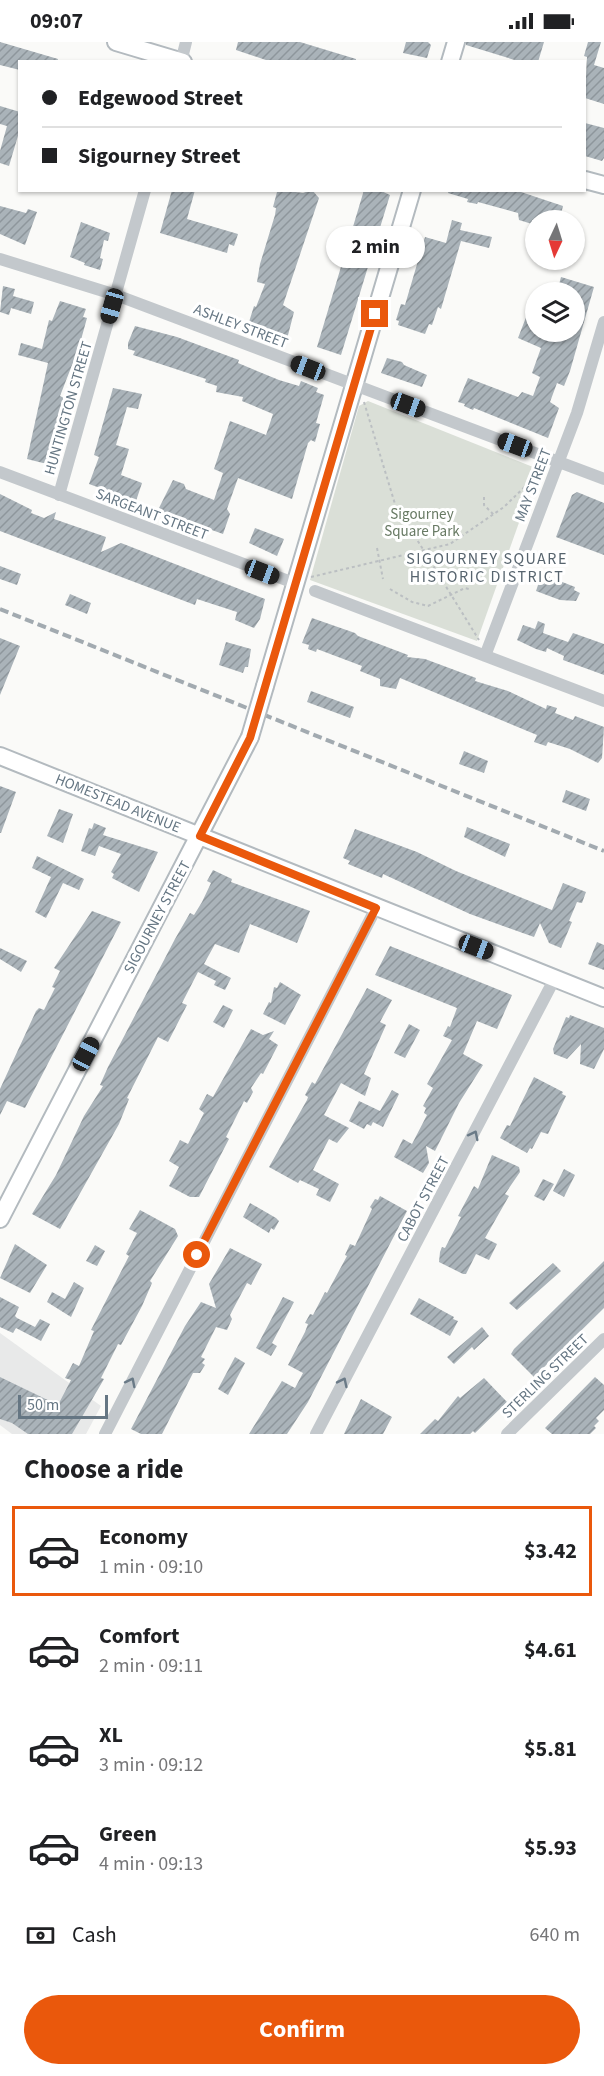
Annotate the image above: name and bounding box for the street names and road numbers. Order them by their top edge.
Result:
street label: ASHLEY STREET [191,299,291,354]
street label: HUNTINGTON STREET [39,339,98,478]
street label: MAY STREET [510,445,557,525]
street label: SARGEANT STREET [93,483,211,546]
street label: HOMESTEAD AVENUE [52,769,184,838]
street label: SIGOURNEY STREET [119,857,196,977]
street label: CABOT STREET [392,1153,455,1246]
street label: STERLING STREET [497,1329,593,1423]

